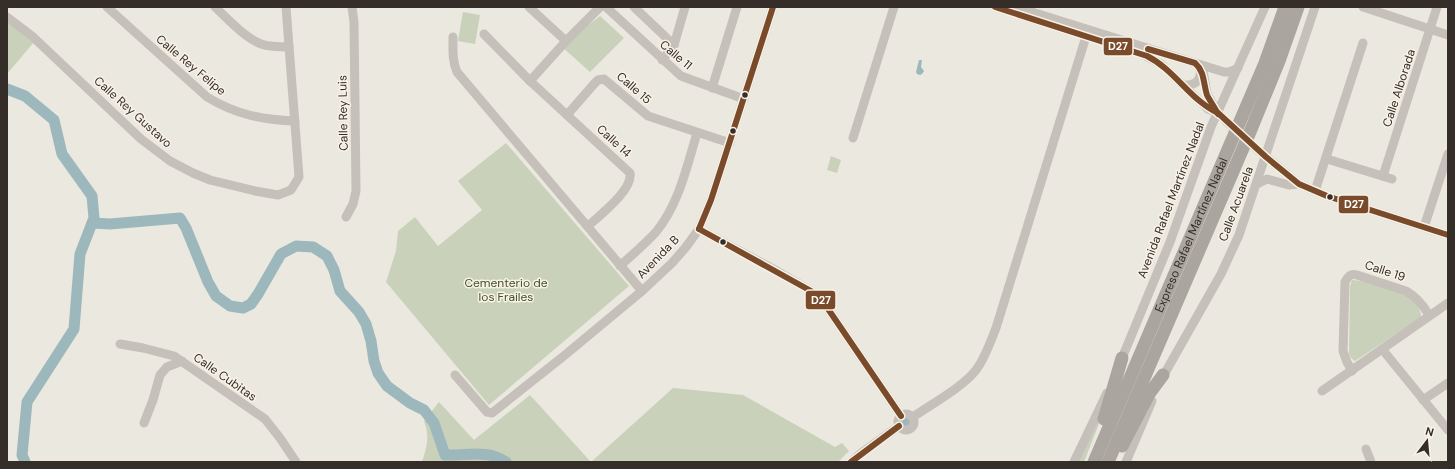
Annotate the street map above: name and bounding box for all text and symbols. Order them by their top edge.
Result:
street label: Calle Rey Felipe [153,31,229,99]
street label: Calle 11 [656,37,696,73]
line badge: D27 [1103,37,1133,56]
text: D27 [1108,39,1128,53]
street label: Calle Alborada [1379,47,1419,129]
street label: Calle 15 [613,68,655,108]
street label: Calle Rey Gustavo [91,73,175,151]
street label: Calle Rey Luis [334,75,352,151]
unlabelled marker [740,90,750,100]
street label: Avenida Rafael Martínez Nadal [1134,120,1208,280]
street label: Calle 14 [593,121,635,161]
unlabelled marker [728,126,738,136]
street label: Expreso Rafael Martínez Nadal [1151,155,1231,315]
street label: Calle Acuarela [1215,164,1257,244]
unlabelled marker [1325,192,1335,202]
line badge: D27 [1338,195,1369,214]
text: D27 [1344,197,1364,211]
street label: Avenida B [633,232,683,282]
unlabelled marker [718,237,728,247]
street label: Calle 19 [1363,257,1407,285]
park label: Cementerio de los Frailes [464,275,548,305]
line badge: D27 [805,290,836,310]
text: D27 [811,293,831,307]
street label: Calle Cubitas [190,349,260,405]
north arrow [1407,421,1447,461]
text: N [1424,424,1436,439]

